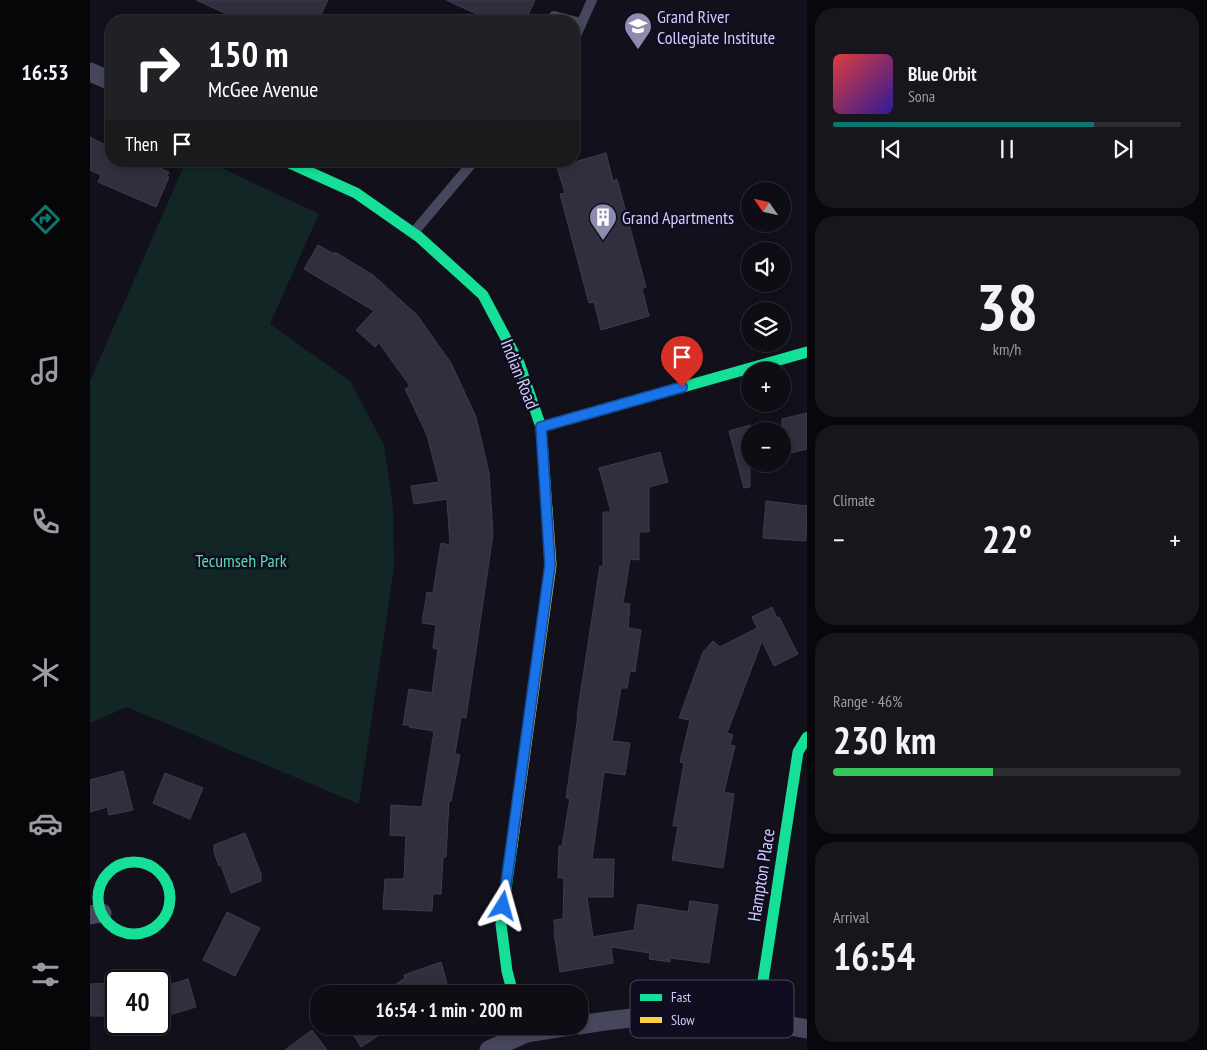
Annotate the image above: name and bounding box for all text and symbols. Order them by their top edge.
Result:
place label: Grand River Collegiate Institute [657,5,775,49]
school or university icon: Grand River Collegiate Institute [623,11,653,50]
text: 150 m [208,31,289,77]
icon: right [125,35,190,100]
text: 16:53 [21,58,69,86]
text: Blue Orbit [908,62,977,86]
text: McGee Avenue [208,75,318,103]
text: Sona [908,86,935,106]
icon: arrive [168,130,196,158]
text: Then [125,132,158,156]
icon: previous [877,135,905,163]
icon: pause [993,135,1021,163]
icon: next [1109,135,1137,163]
north arrow [741,182,791,232]
map controls [741,182,791,472]
icon: directions [28,202,63,237]
building icon: Grand Apartments [588,202,618,241]
place label: Grand Apartments [622,206,734,229]
button: sound [741,242,791,292]
text: 38 [976,264,1038,348]
button: layers [741,302,791,352]
street label: Indian Road [496,336,544,412]
pin [661,336,703,387]
text: km/h [993,339,1021,359]
icon: arrive [668,343,696,371]
icon: music [28,353,63,388]
button: + [741,362,791,412]
button: − [741,422,791,472]
text: Climate [833,490,875,510]
icon: phone [28,504,63,539]
text: 22° [982,514,1032,563]
text: − [833,521,845,558]
text: + [1169,521,1181,558]
park label: Tecumseh Park [195,549,287,572]
icon: climate [28,655,63,690]
text: Range · 46% [833,691,902,711]
text: 230 km [833,715,936,764]
icon: car [28,806,63,841]
street label: Hampton Place [742,827,780,923]
position arrow [476,879,528,931]
text: Arrival [833,907,869,927]
text: 16:54 [833,931,915,980]
icon: filters [28,957,63,992]
speed limit sign: 40 [105,970,170,1035]
legend [630,980,794,1038]
text: Fast [671,988,691,1006]
text: 16:54 · 1 min · 200 m [376,998,522,1022]
text: Slow [671,1011,695,1029]

